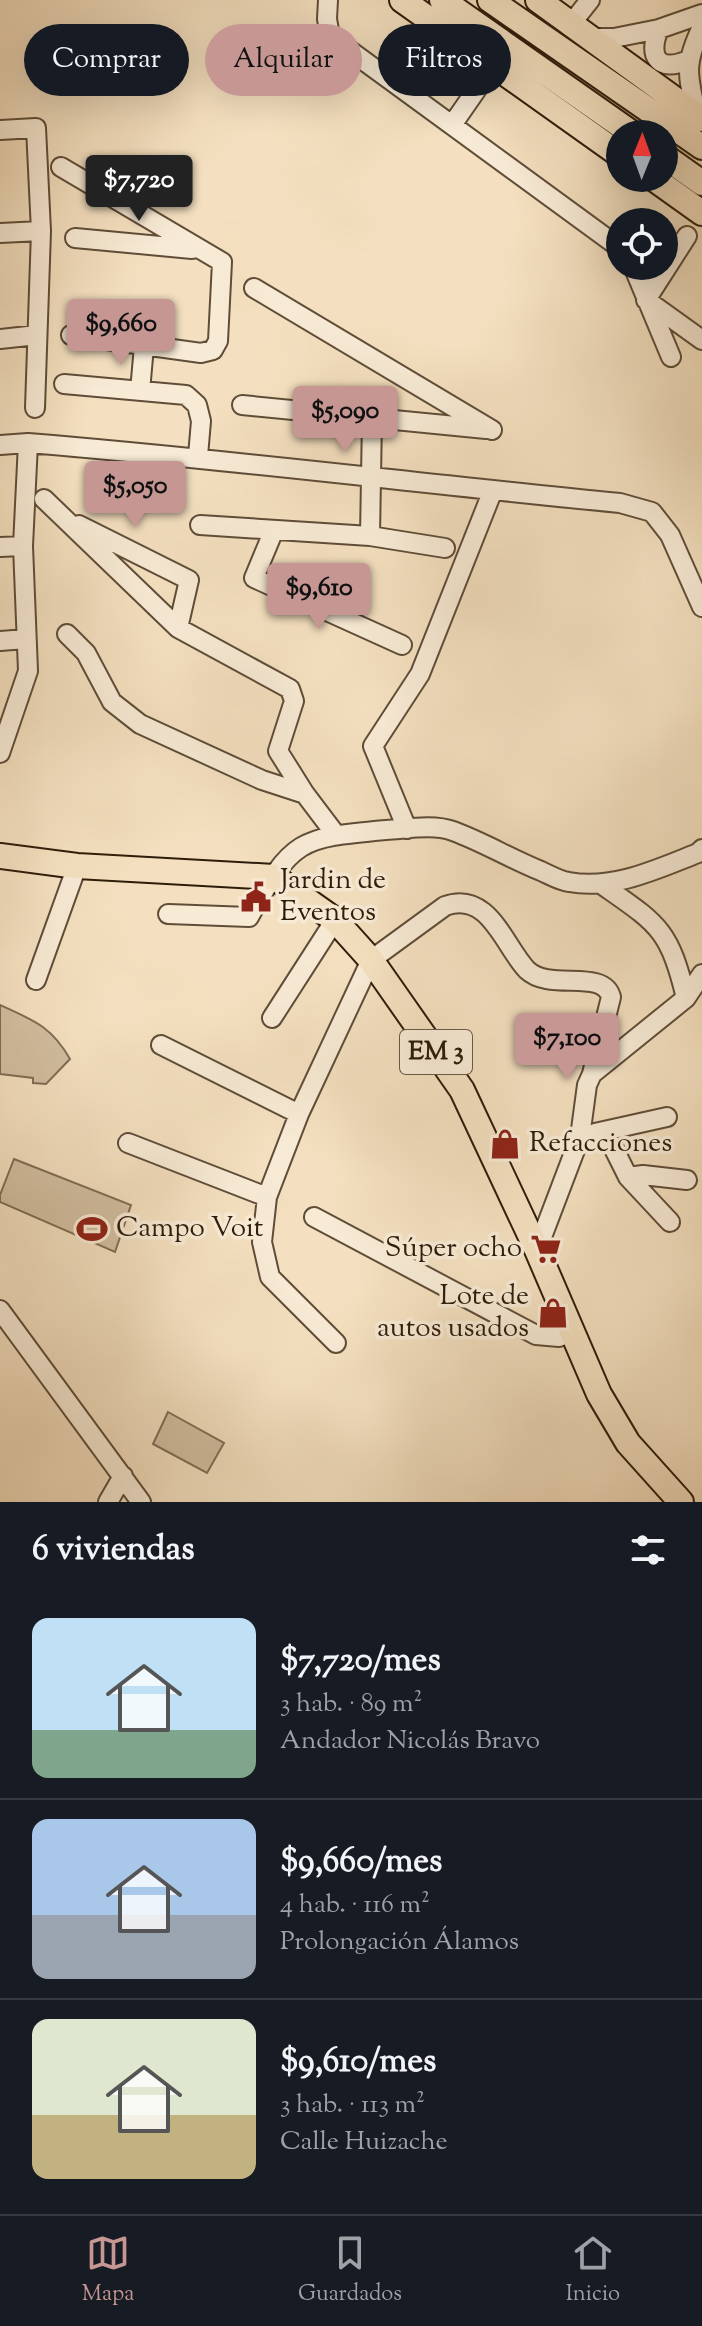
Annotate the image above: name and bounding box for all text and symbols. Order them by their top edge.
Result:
chip: Comprar [24,24,189,96]
chip: Alquilar [205,24,362,96]
chip: Filtros [378,24,511,96]
north arrow [606,120,678,192]
map controls [606,120,678,280]
pin: $7,720 [74,155,204,223]
text: $7,720 [104,162,174,199]
button: locate [606,208,678,280]
pin: $9,660 [56,299,186,367]
text: $9,660 [85,306,157,343]
pin: $5,090 [280,386,410,454]
text: $5,090 [311,393,379,430]
pin: $5,050 [70,461,200,529]
text: $5,050 [103,468,167,505]
pin: $9,610 [254,563,384,631]
text: $9,610 [285,570,353,607]
place label: Jardin de Eventos [278,861,386,933]
public building icon: Jardin de Eventos [239,880,273,914]
pin: $7,100 [502,1013,632,1081]
text: $7,100 [533,1020,601,1057]
road number: EM 3 [400,1030,472,1074]
place label: Refacciones [529,1124,672,1164]
shop icon: Refacciones [488,1127,522,1161]
place label: Campo Voit [116,1209,264,1249]
sports icon: Campo Voit [75,1212,109,1246]
place label: Súper ocho [385,1229,522,1269]
supermarket icon: Súper ocho [529,1232,563,1266]
place label: Lote de autos usados [377,1277,529,1349]
shop icon: Lote de autos usados [536,1296,570,1330]
text: 6 viviendas [32,1526,195,1575]
icon: filters [626,1528,670,1572]
text: $7,720/mes [280,1637,441,1686]
icon: home [96,1650,192,1746]
text: 3 hab. · 89 m² [280,1686,422,1723]
text: Andador Nicolás Bravo [280,1723,540,1760]
text: $9,660/mes [280,1838,442,1887]
icon: home [96,1851,192,1947]
text: 4 hab. · 116 m² [280,1887,430,1924]
text: Prolongación Álamos [280,1924,519,1961]
text: $9,610/mes [280,2038,436,2087]
icon: home [96,2051,192,2147]
text: 3 hab. · 113 m² [280,2087,425,2124]
text: Calle Huizache [280,2124,448,2161]
tab: Mapa [82,2231,134,2311]
tab: Guardados [298,2231,402,2311]
tab: Inicio [566,2231,620,2311]

